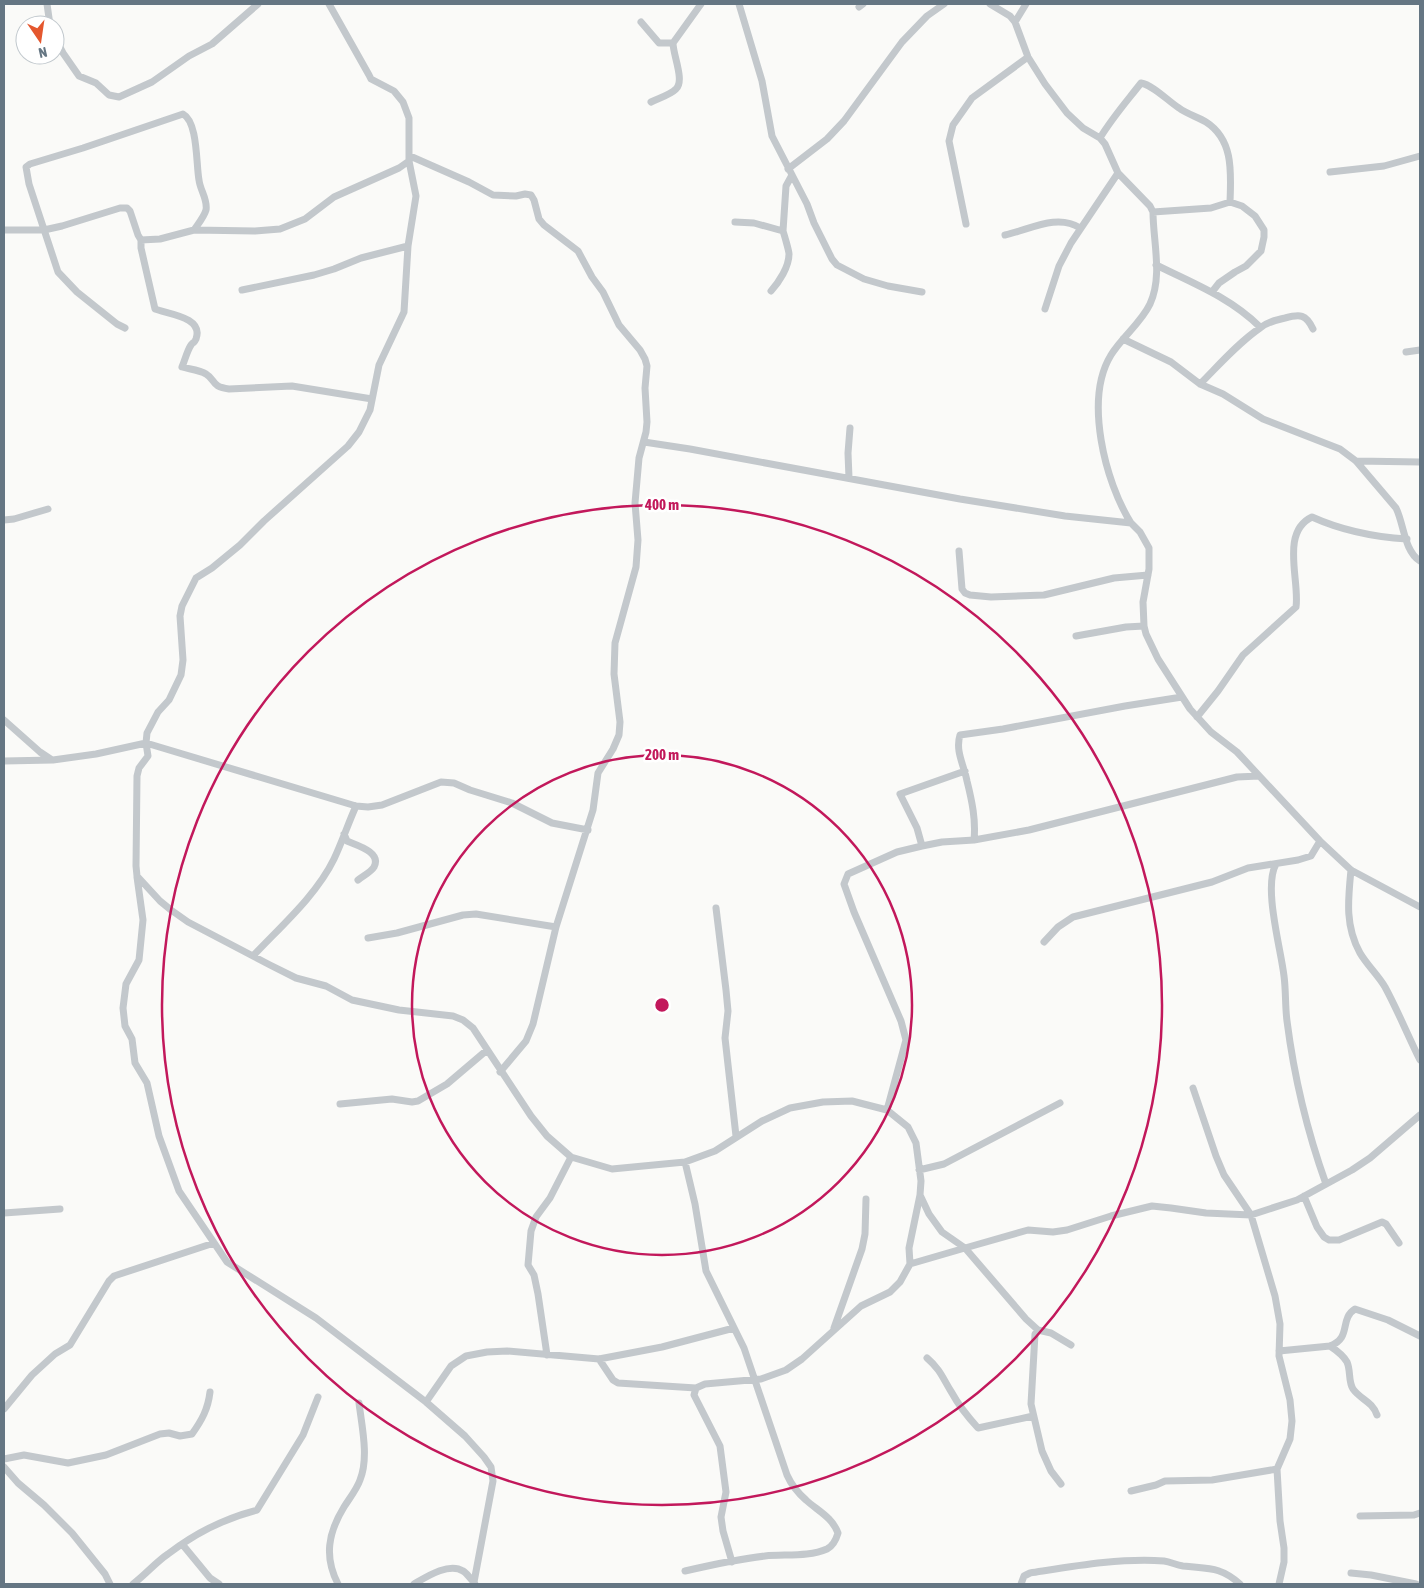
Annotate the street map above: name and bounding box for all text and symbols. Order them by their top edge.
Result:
north arrow [15,15,65,65]
text: N [37,44,49,61]
text: 400 m [644,496,679,513]
text: 200 m [645,746,679,763]
centre of rings [653,996,671,1014]

